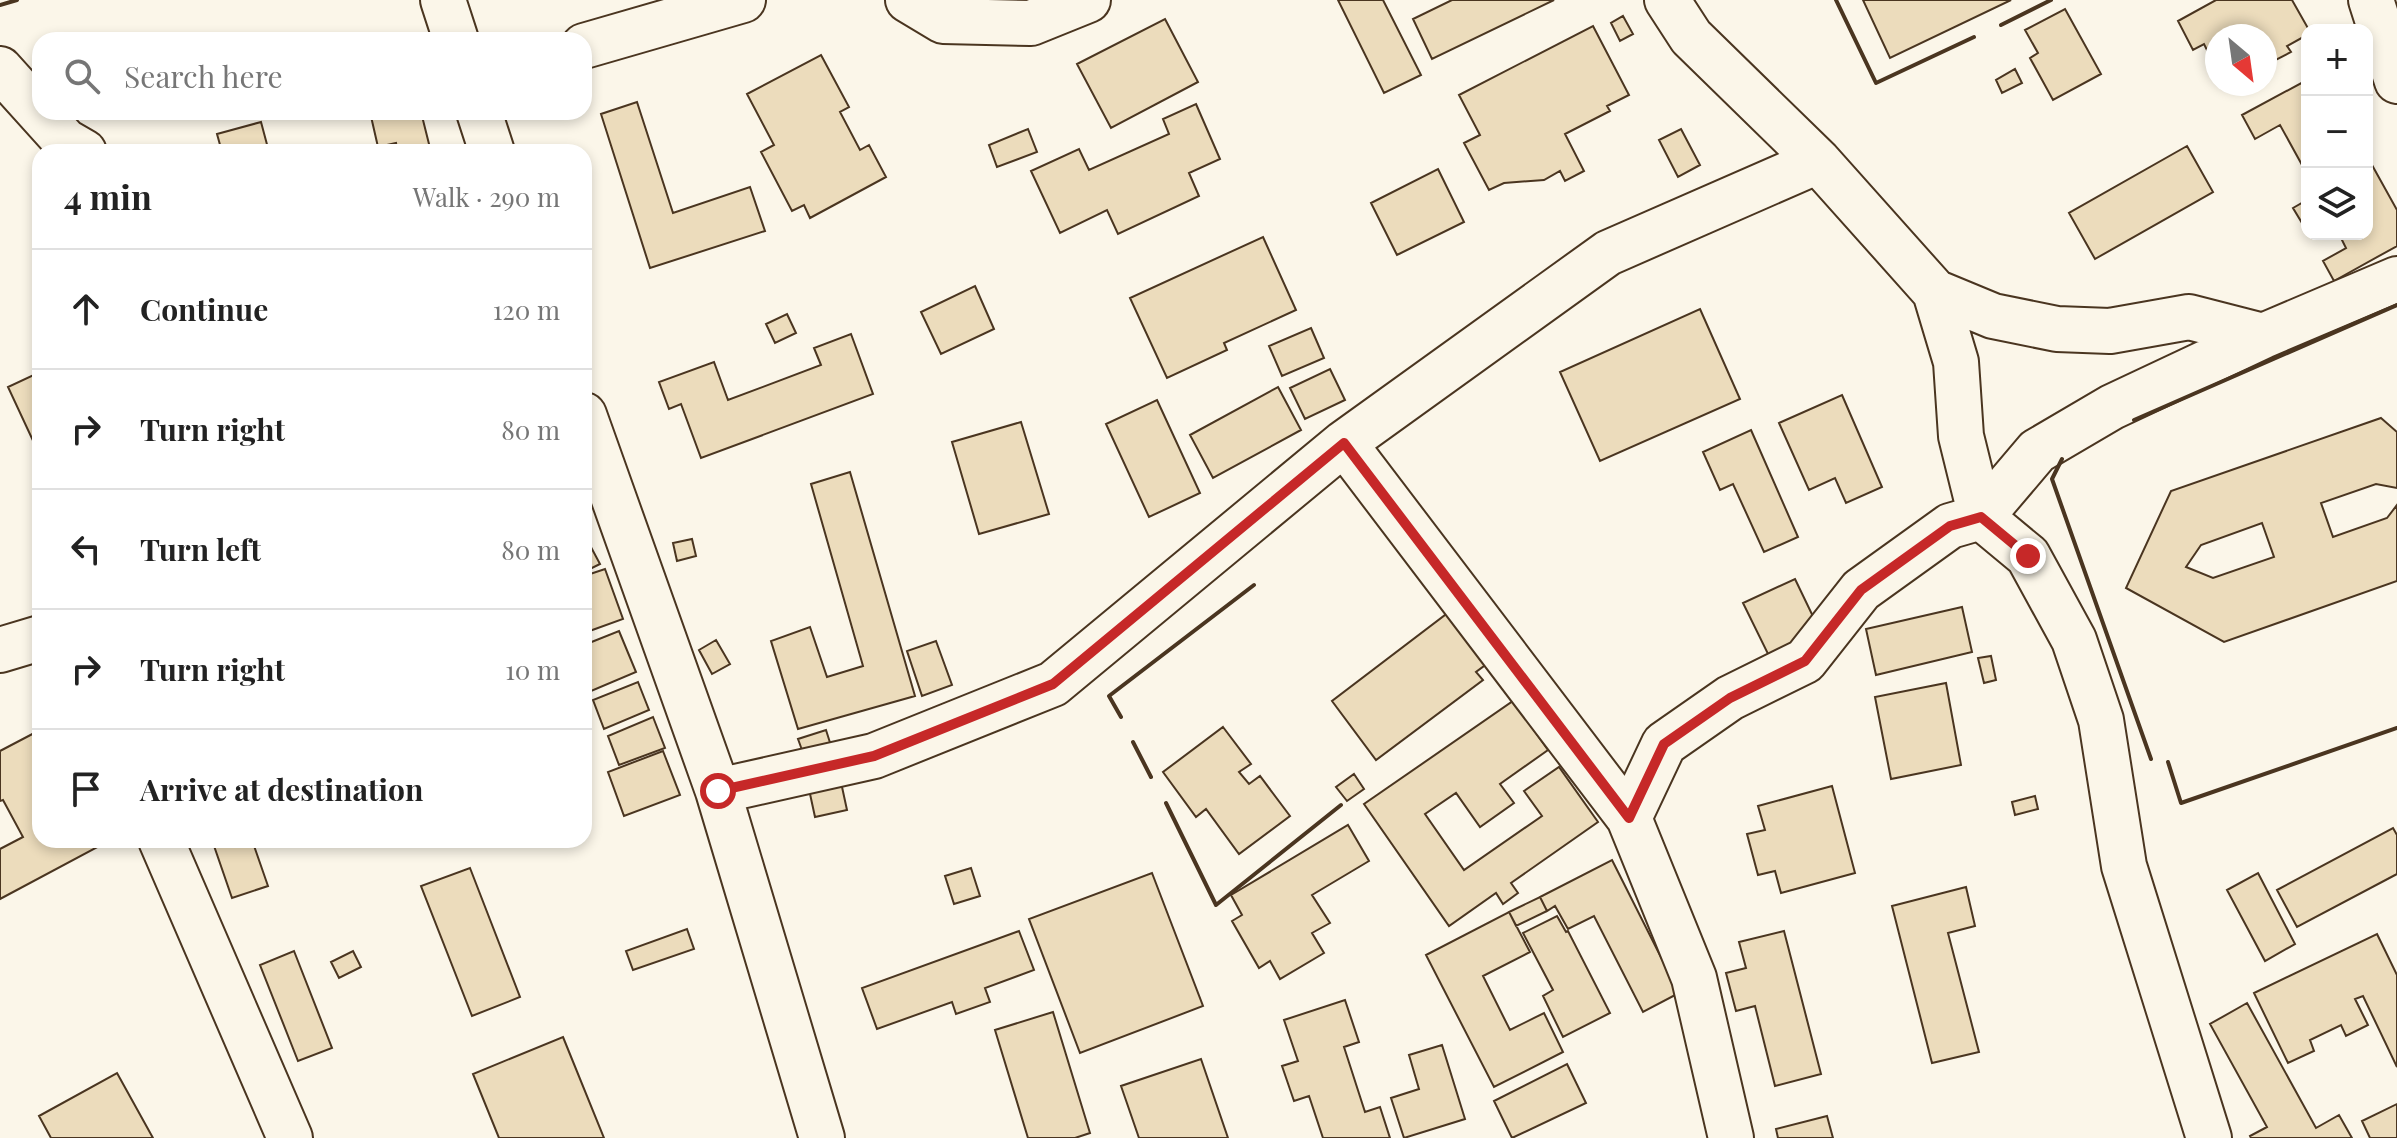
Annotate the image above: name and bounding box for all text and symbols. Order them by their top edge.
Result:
north arrow [2205,24,2277,96]
map controls [2301,24,2373,240]
button: + [2301,24,2373,96]
search box [32,32,592,120]
icon: search [60,54,104,98]
text: Search here [124,56,283,96]
button: − [2301,96,2373,168]
button: layers [2301,168,2373,240]
text: 4 min [64,173,152,219]
text: Walk · 290 m [413,179,560,214]
icon: ahead [64,287,108,331]
text: Continue [140,289,268,329]
text: 120 m [493,292,560,327]
icon: right [64,407,108,451]
text: Turn right [140,409,285,449]
text: 80 m [501,412,560,447]
icon: left [64,527,108,571]
text: Turn left [140,529,261,569]
text: 80 m [501,532,560,567]
route end [2010,538,2046,574]
icon: right [64,647,108,691]
text: Turn right [140,649,285,689]
text: 10 m [505,652,560,687]
icon: arrive [64,767,108,811]
text: Arrive at destination [140,769,423,809]
route start [700,773,736,809]

